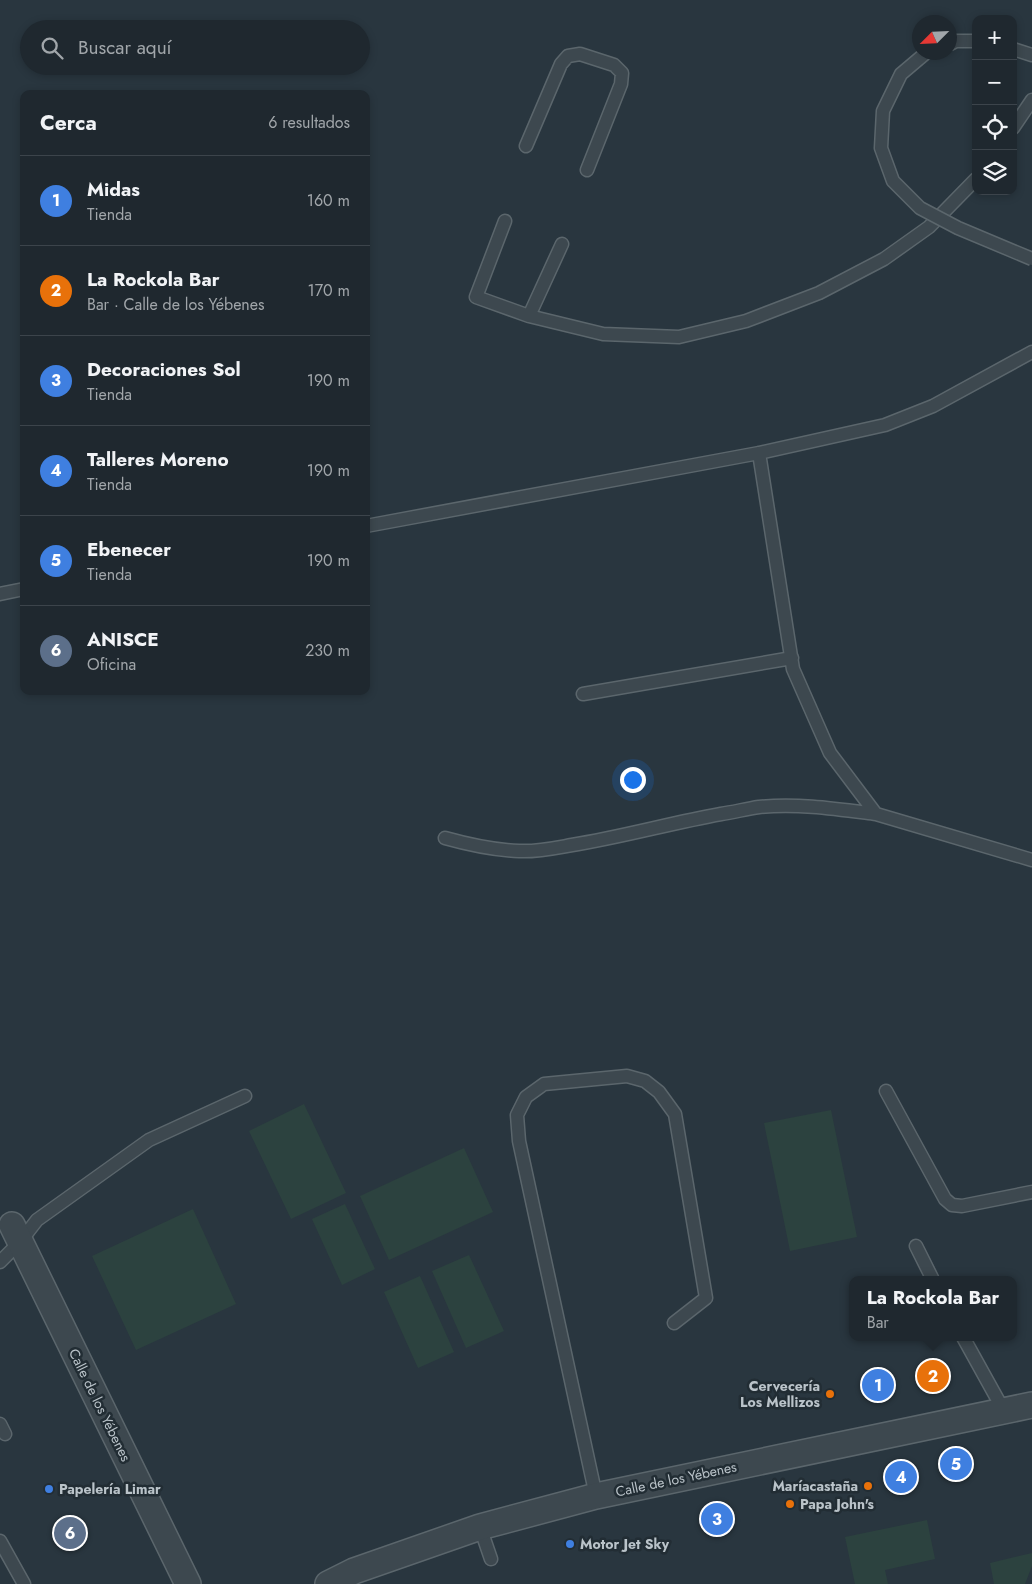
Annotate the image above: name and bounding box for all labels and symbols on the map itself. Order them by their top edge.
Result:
north arrow [912,15,957,60]
your location [620,767,646,793]
street label: Calle de los Yébenes [64,1345,136,1465]
pin: 2 [917,1357,949,1395]
pin: 1 [862,1366,894,1404]
place label: Cervecería Los Mellizos [740,1376,821,1412]
marker: Cervecería Los Mellizos [824,1388,836,1400]
pin: 5 [940,1445,972,1483]
street label: Calle de los Yébenes [614,1456,739,1502]
pin: 4 [885,1458,917,1496]
place label: Maríacastaña [772,1476,858,1496]
place label: Papelería Limar [59,1479,161,1499]
marker: Maríacastaña [862,1480,874,1492]
marker: Papelería Limar [43,1483,55,1495]
place label: Papa John's [800,1494,875,1514]
marker: Papa John's [784,1498,796,1510]
pin: 3 [701,1500,733,1538]
pin: 6 [54,1514,86,1552]
place label: Motor Jet Sky [580,1534,670,1554]
marker: Motor Jet Sky [564,1538,576,1550]

